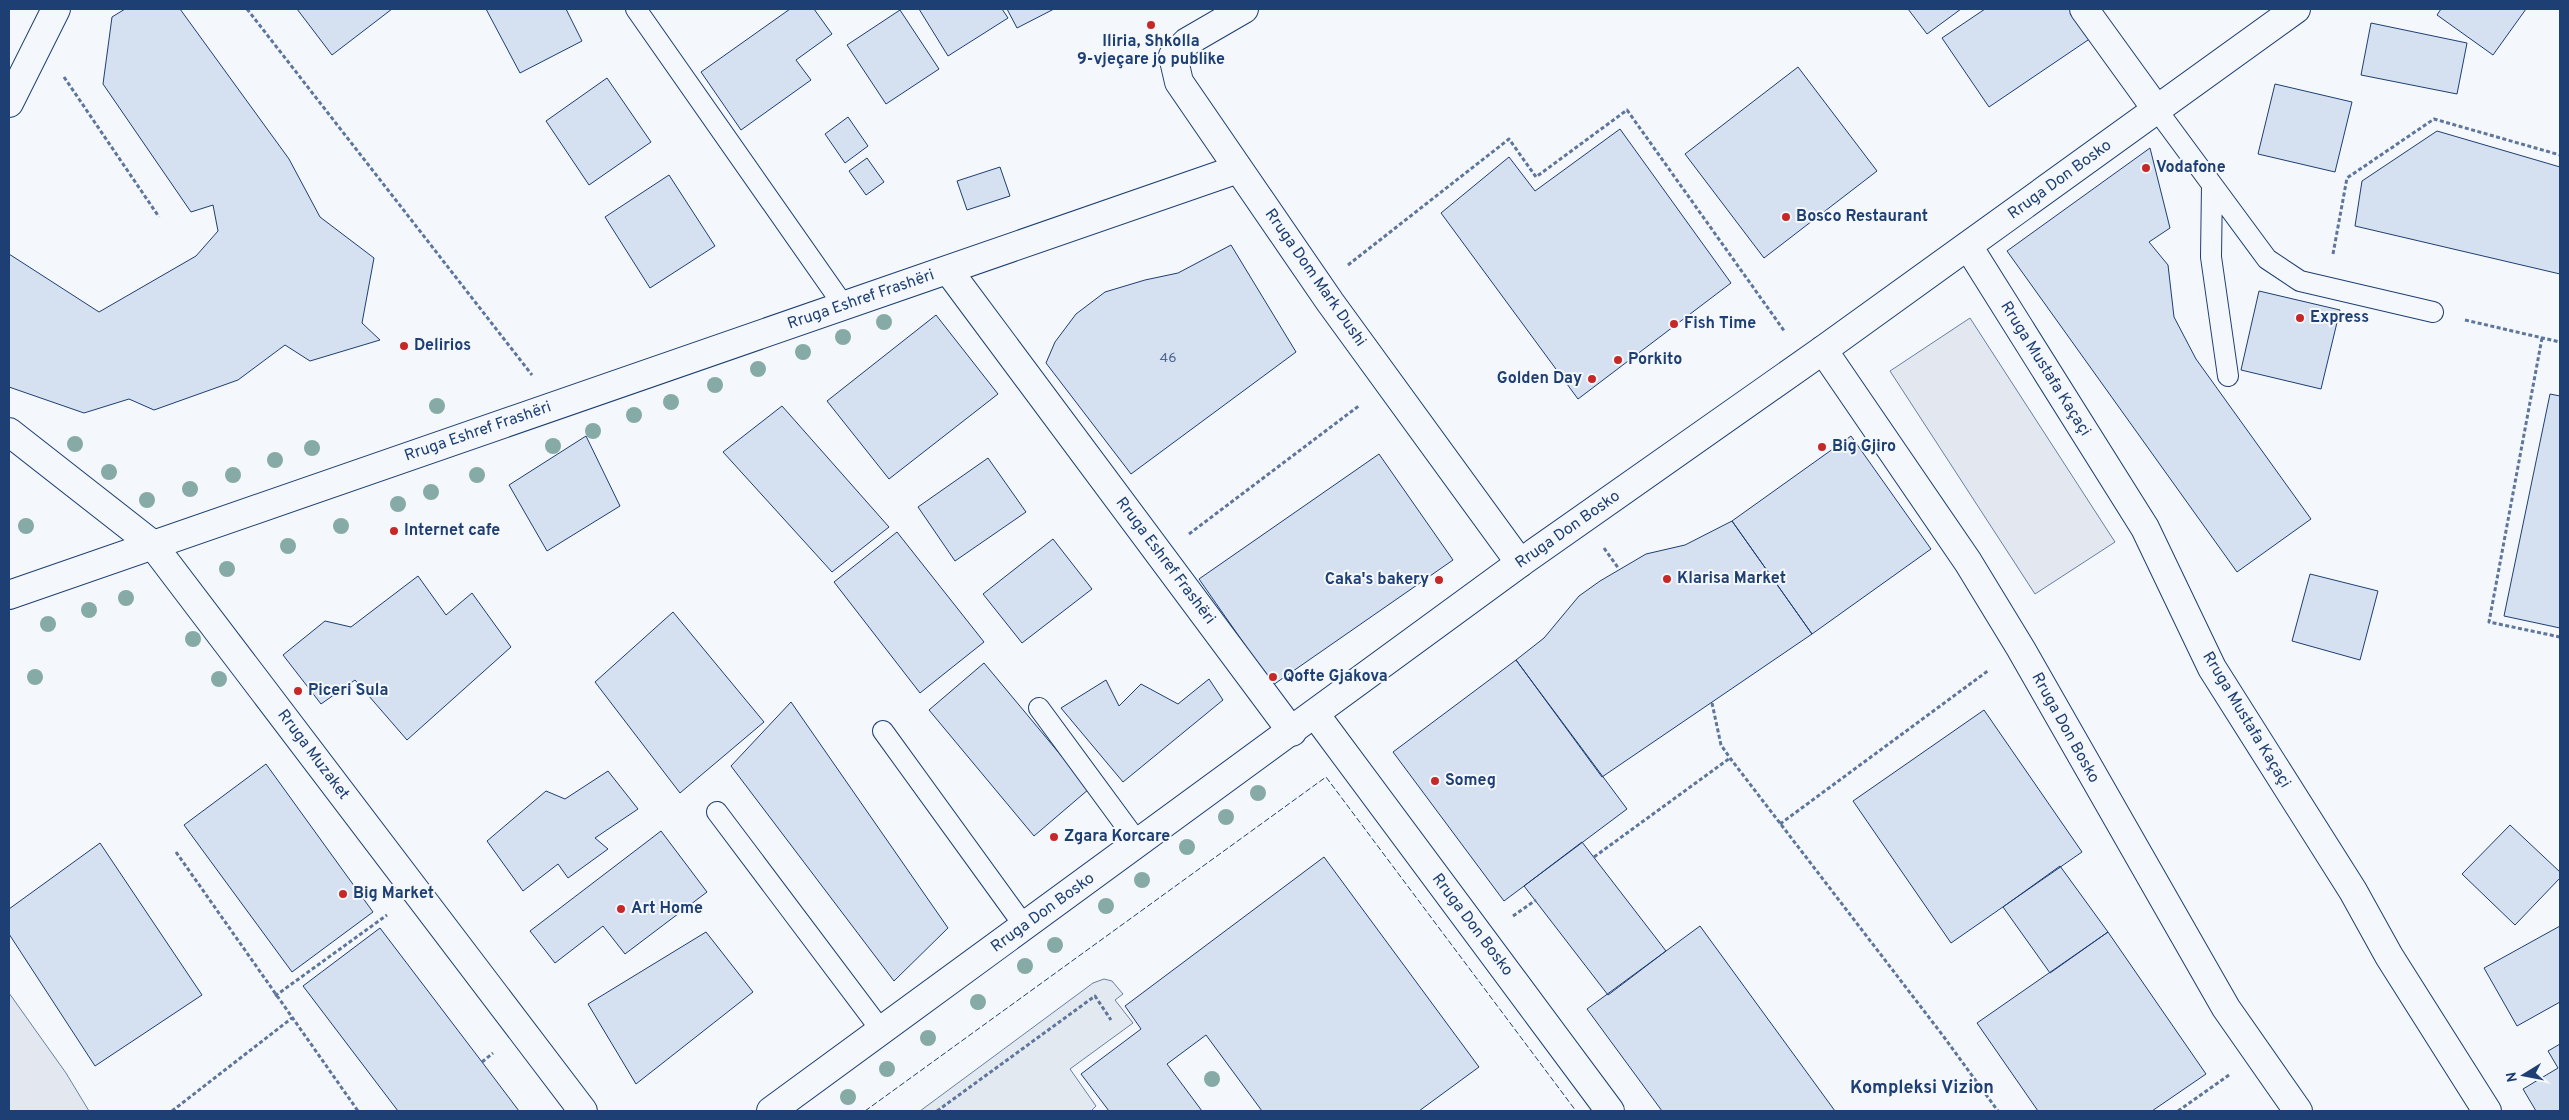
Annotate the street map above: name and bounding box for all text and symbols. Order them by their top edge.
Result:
marker: Iliria, Shkolla 9-vjeçare jo publike [1145,19,1157,31]
place label: Iliria, Shkolla 9-vjeçare jo publike [1077,32,1225,70]
street label: Rruga Don Bosko [2004,136,2116,224]
place label: Vodafone [2156,158,2226,178]
marker: Vodafone [2140,162,2152,174]
street label: Rruga Dom Mark Dushi [1260,205,1370,351]
place label: Bosco Restaurant [1796,207,1928,227]
marker: Bosco Restaurant [1780,211,1792,223]
street label: Rruga Eshref Frashëri [785,265,937,335]
street label: Rruga Mustafa Kaçaçi [1995,298,2095,440]
place label: Express [2310,308,2369,328]
marker: Express [2294,312,2306,324]
place label: Fish Time [1684,314,1756,334]
marker: Fish Time [1668,318,1680,330]
place label: Delirios [414,336,471,356]
marker: Delirios [398,340,410,352]
house number: 46 [1159,350,1177,367]
place label: Porkito [1628,350,1682,370]
marker: Porkito [1612,354,1624,366]
place label: Golden Day [1497,369,1582,389]
marker: Golden Day [1586,373,1598,385]
street label: Rruga Eshref Frashëri [402,397,554,467]
place label: Big Gjiro [1832,437,1896,457]
marker: Big Gjiro [1816,441,1828,453]
street label: Rruga Don Bosko [1512,486,1624,574]
street label: Rruga Eshref Frashëri [1111,494,1219,628]
place label: Internet cafe [404,521,500,541]
marker: Internet cafe [388,525,400,537]
place label: Klarisa Market [1677,569,1786,589]
place label: Caka's bakery [1325,570,1429,590]
marker: Klarisa Market [1661,573,1673,585]
marker: Caka's bakery [1433,574,1445,586]
street label: Rruga Mustafa Kaçaçi [2197,648,2295,792]
place label: Qofte Gjakova [1283,667,1388,687]
street label: Rruga Don Bosko [2026,669,2104,787]
marker: Qofte Gjakova [1267,671,1279,683]
place label: Piceri Sula [308,681,388,701]
marker: Piceri Sula [292,685,304,697]
street label: Rruga Muzaket [273,706,353,804]
place label: Someg [1445,771,1496,791]
marker: Someg [1429,775,1441,787]
place label: Zgara Korcare [1064,827,1170,847]
marker: Zgara Korcare [1048,831,1060,843]
street label: Rruga Don Bosko [987,869,1099,957]
street label: Rruga Don Bosko [1427,870,1517,980]
place label: Big Market [353,884,434,904]
marker: Big Market [337,888,349,900]
place label: Art Home [631,899,703,919]
marker: Art Home [615,903,627,915]
north arrow [2499,1050,2549,1100]
text: N [2503,1071,2522,1083]
district label: Kompleksi Vizion [1850,1077,1994,1100]

